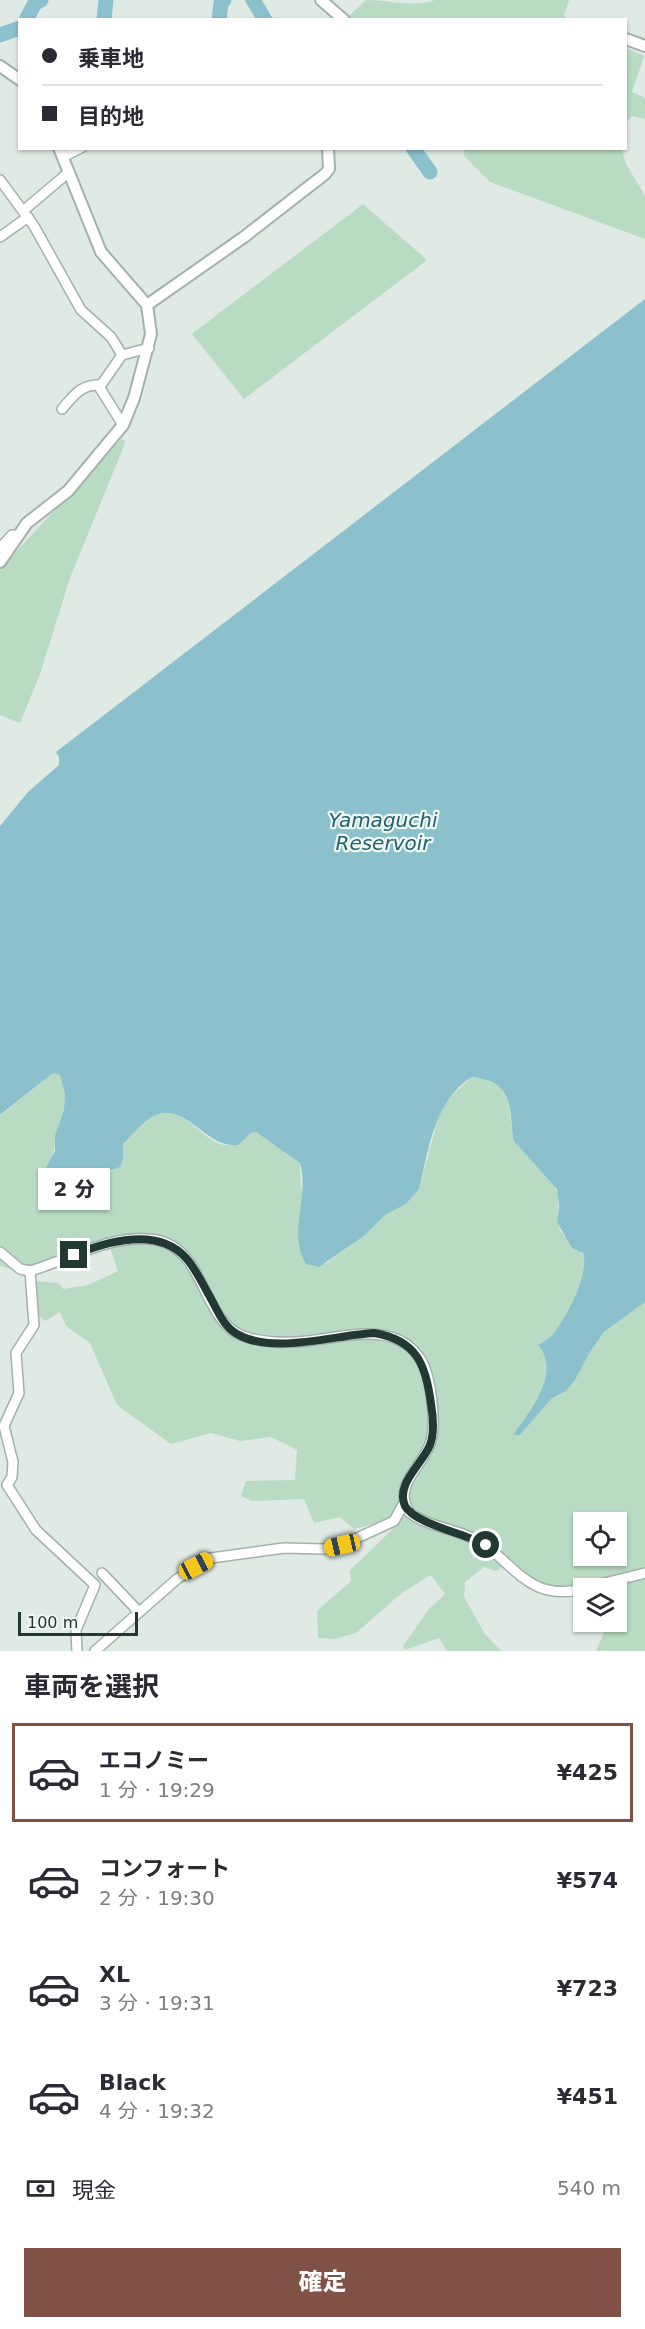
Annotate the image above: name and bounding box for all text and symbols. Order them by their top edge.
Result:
text: 乗車地 [78,46,144,71]
text: 目的地 [78,104,144,129]
water label: Yamaguchi Reservoir [329,808,438,855]
callout: 2 分 [38,1168,110,1210]
text: 2 分 [54,1177,94,1201]
route end [60,1241,87,1268]
map controls [573,1512,627,1632]
button: locate [573,1512,627,1566]
route start [472,1531,499,1558]
car [322,1532,362,1558]
car [176,1550,216,1582]
button: layers [573,1578,627,1632]
scale bar [18,1609,138,1636]
text: 100 m [27,1613,78,1632]
text: 車両を選択 [24,1671,159,1702]
icon: car [27,1746,81,1800]
text: エコノミー [99,1748,209,1773]
text: ¥425 [557,1760,618,1785]
text: 1 分 · 19:29 [99,1778,215,1802]
icon: car [27,1854,81,1908]
text: コンフォート [99,1856,230,1881]
text: ¥574 [557,1868,618,1893]
text: 2 分 · 19:30 [99,1886,215,1910]
icon: car [27,1962,81,2016]
text: XL [99,1962,130,1987]
text: ¥723 [557,1976,618,2001]
text: 3 分 · 19:31 [99,1991,215,2015]
icon: car [27,2070,81,2124]
text: Black [99,2070,166,2095]
text: ¥451 [557,2084,618,2109]
text: 4 分 · 19:32 [99,2099,215,2123]
icon: cash [24,2172,57,2205]
text: 540 m [557,2176,621,2200]
text: 現金 [72,2178,116,2203]
button: 確定 [24,2248,621,2317]

